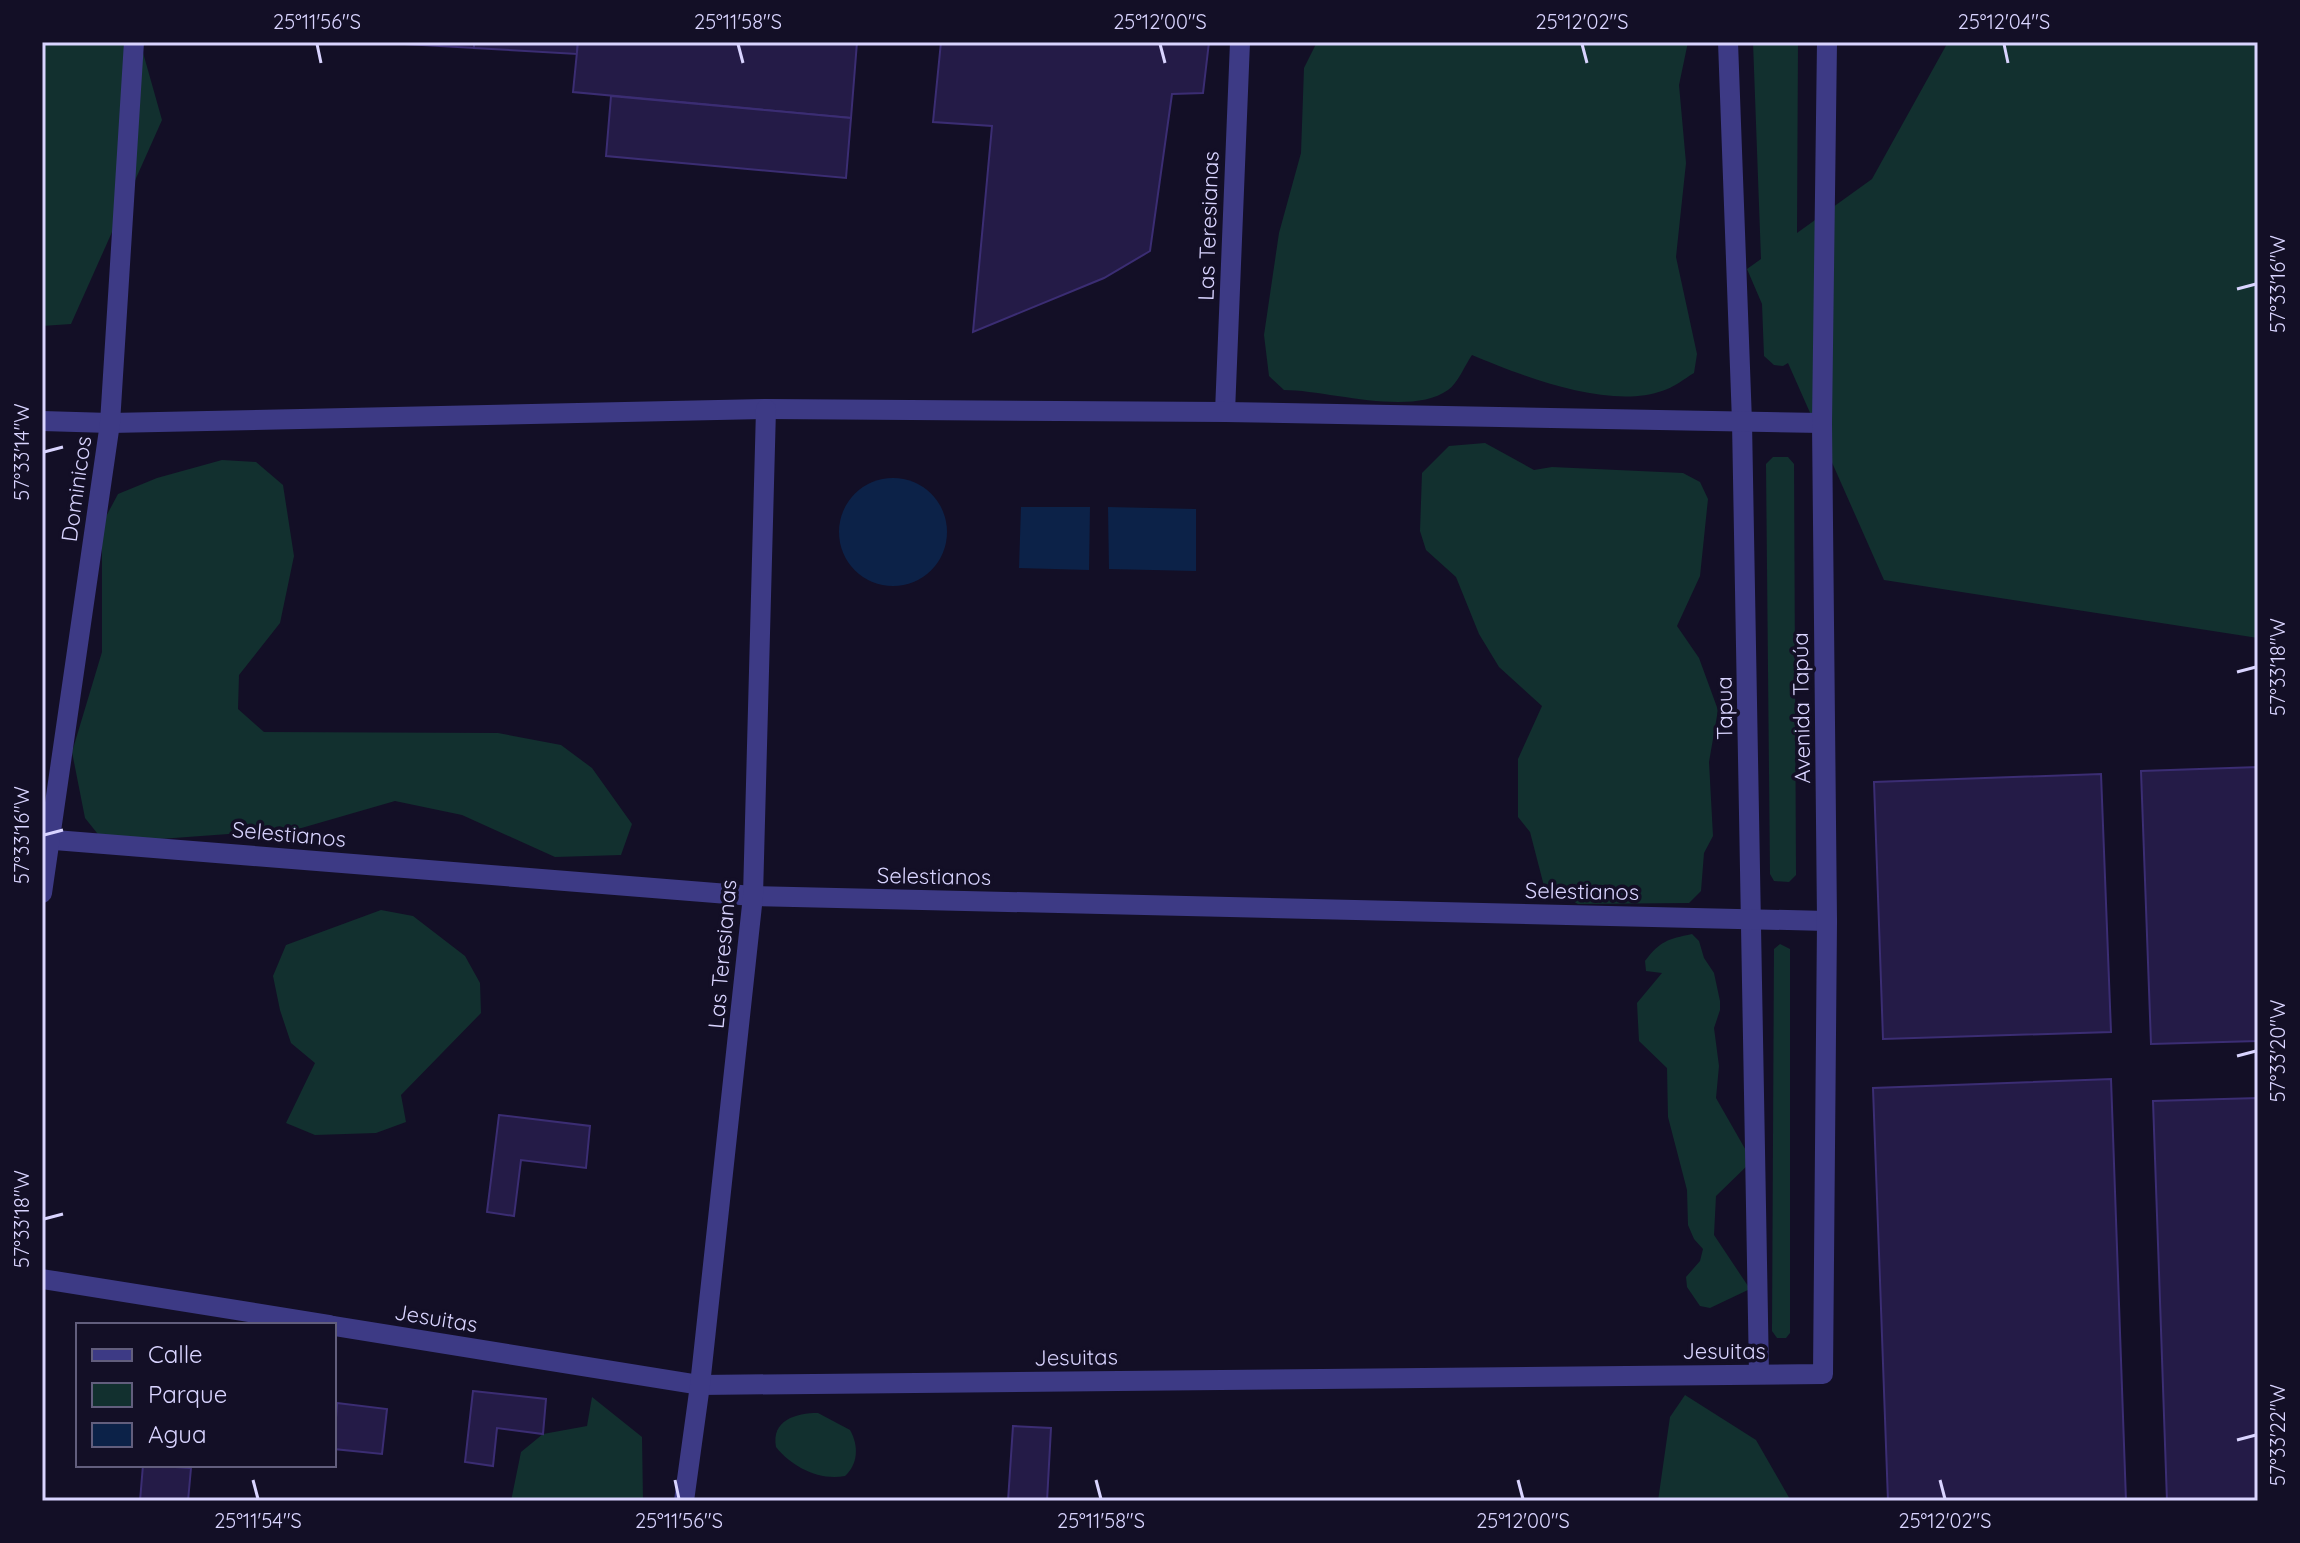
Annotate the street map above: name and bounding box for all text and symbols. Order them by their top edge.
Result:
text: 25°11'56"S [273,9,361,34]
text: 25°11'58"S [694,9,782,34]
text: 25°12'00"S [1113,9,1207,34]
text: 25°12'02"S [1536,9,1628,34]
text: 25°12'04"S [1958,9,2050,34]
street label: Las Teresianas [1191,151,1225,301]
text: 57°33'16"W [2265,235,2290,333]
text: 57°33'14"W [9,403,34,501]
street label: Dominicos [55,434,97,544]
text: 57°33'18"W [2265,618,2290,716]
street label: Avenida Tapúa [1786,632,1816,784]
street label: Tapua [1709,676,1739,740]
text: 57°33'16"W [9,786,34,884]
street label: Selestianos [231,815,347,853]
street label: Selestianos [877,861,991,891]
street label: Selestianos [1525,876,1639,906]
street label: Las Teresianas [702,878,742,1030]
text: 57°33'20"W [2265,1000,2290,1102]
text: 57°33'18"W [9,1170,34,1268]
street label: Jesuitas [392,1298,480,1338]
legend [76,1323,336,1467]
street label: Jesuitas [1682,1337,1766,1365]
text: Calle [148,1339,203,1369]
street label: Jesuitas [1034,1342,1118,1372]
text: Parque [148,1379,227,1409]
text: 57°33'22"W [2265,1384,2290,1486]
text: Agua [148,1419,207,1449]
text: 25°11'54"S [214,1508,302,1533]
text: 25°11'56"S [635,1508,723,1533]
text: 25°11'58"S [1057,1508,1145,1533]
text: 25°12'00"S [1476,1508,1570,1533]
text: 25°12'02"S [1899,1508,1991,1533]

